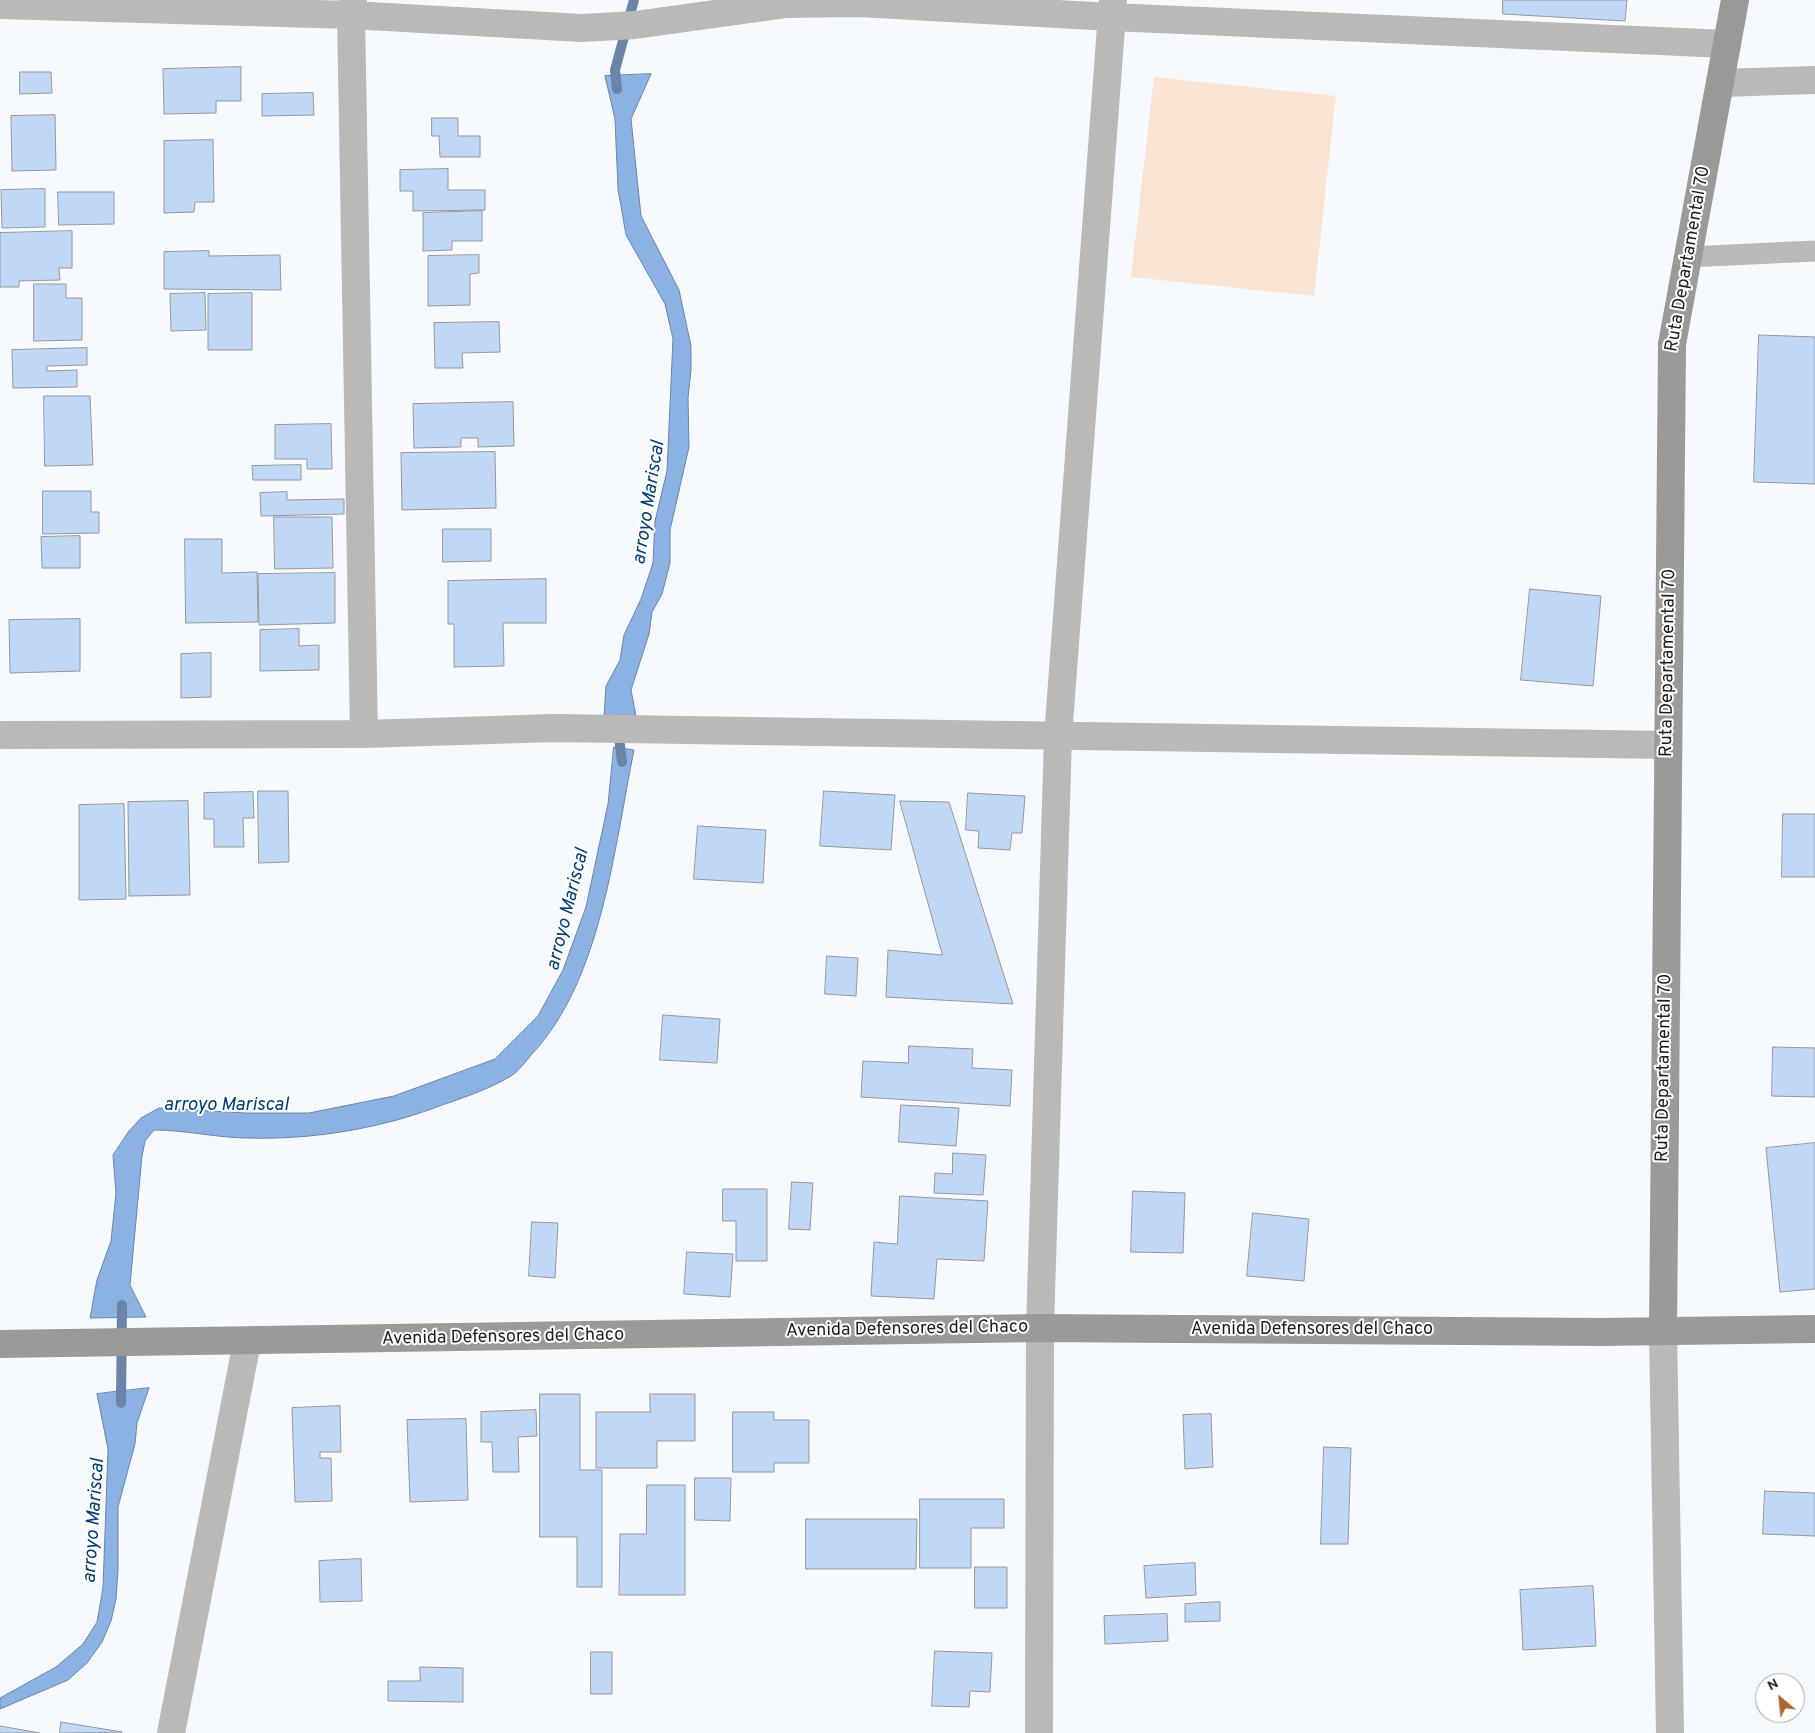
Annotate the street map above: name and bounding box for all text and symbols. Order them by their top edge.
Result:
street label: Ruta Departamental 70 [1662,164,1716,354]
water label: arroyo Mariscal [629,439,671,567]
street label: Ruta Departamental 70 [1657,569,1681,757]
water label: arroyo Mariscal [543,847,595,973]
street label: Ruta Departamental 70 [1653,974,1677,1162]
water label: arroyo Mariscal [163,1095,289,1117]
street label: Avenida Defensores del Chaco [786,1317,1028,1343]
street label: Avenida Defensores del Chaco [1191,1319,1433,1341]
street label: Avenida Defensores del Chaco [382,1325,624,1351]
water label: arroyo Mariscal [79,1458,111,1584]
north arrow [1755,1673,1805,1723]
text: N [1765,1675,1782,1695]

